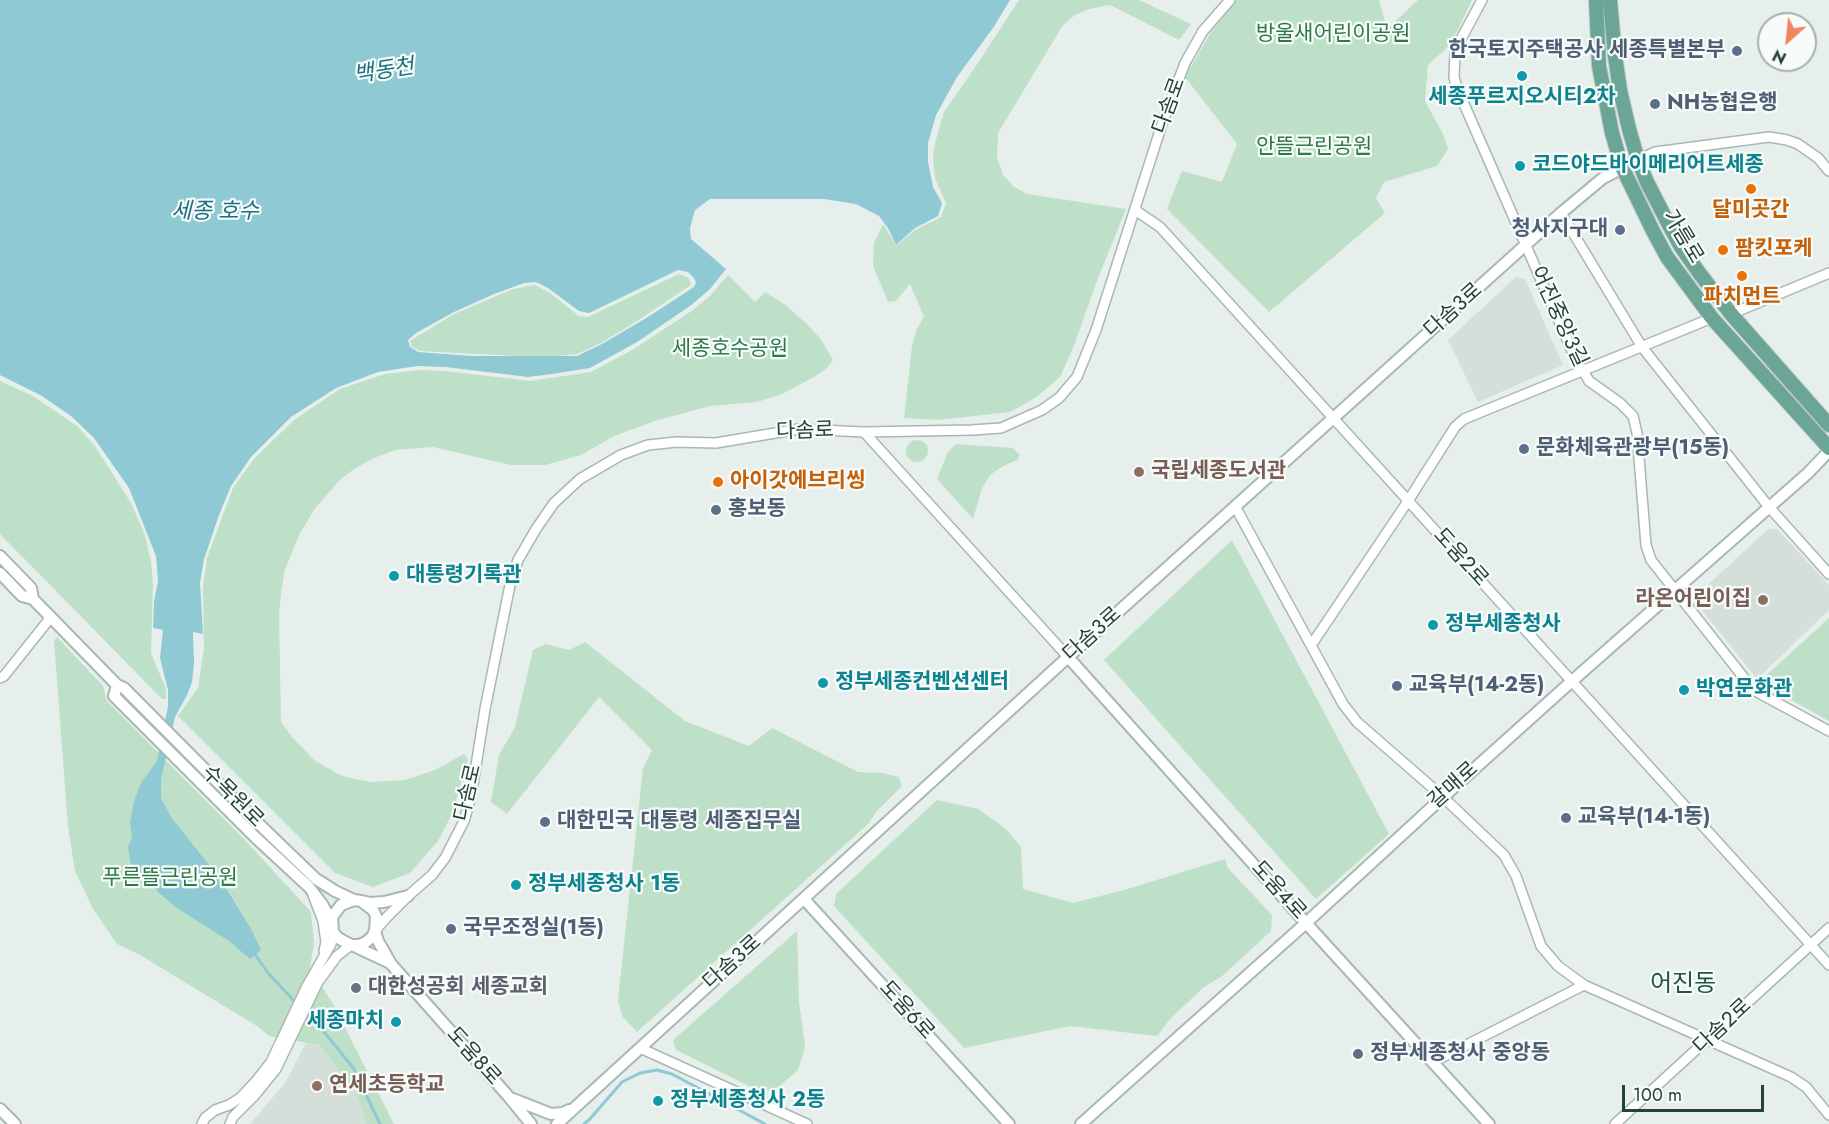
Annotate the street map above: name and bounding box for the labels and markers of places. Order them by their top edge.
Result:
place label: 한국토지주택공사 세종특별본부 [1448,38,1725,64]
marker: 한국토지주택공사 세종특별본부 [1730,44,1744,58]
marker: 세종푸르지오시티2차 [1515,69,1529,83]
place label: 세종푸르지오시티2차 [1428,85,1616,111]
place label: NH농협은행 [1667,91,1777,117]
marker: NH농협은행 [1648,97,1662,111]
place label: 코드야드바이메리어트세종 [1532,153,1764,179]
marker: 코드야드바이메리어트세종 [1513,159,1527,173]
marker: 달미곳간 [1744,182,1758,196]
place label: 달미곳간 [1712,198,1790,224]
place label: 청사지구대 [1511,217,1608,243]
marker: 청사지구대 [1613,223,1627,237]
place label: 팜킷포케 [1735,237,1812,263]
marker: 팜킷포케 [1716,243,1730,257]
marker: 파치먼트 [1735,269,1749,283]
place label: 파치먼트 [1703,285,1781,311]
place label: 문화체육관광부(15동) [1536,436,1729,462]
marker: 문화체육관광부(15동) [1517,442,1531,456]
place label: 국립세종도서관 [1151,459,1286,485]
marker: 국립세종도서관 [1132,465,1146,479]
place label: 아이갓에브리씽 [730,469,865,495]
marker: 아이갓에브리씽 [711,475,725,489]
place label: 홍보동 [728,497,786,523]
marker: 홍보동 [709,503,723,517]
place label: 대통령기록관 [406,563,522,589]
marker: 대통령기록관 [387,569,401,583]
place label: 라온어린이집 [1635,587,1751,613]
marker: 라온어린이집 [1756,593,1770,607]
place label: 정부세종청사 [1445,612,1561,638]
marker: 정부세종청사 [1426,618,1440,632]
place label: 정부세종컨벤션센터 [835,670,1009,696]
place label: 교육부(14-2동) [1409,673,1544,699]
marker: 정부세종컨벤션센터 [816,676,830,690]
place label: 박연문화관 [1696,677,1793,703]
marker: 교육부(14-2동) [1390,679,1404,693]
marker: 박연문화관 [1677,683,1691,697]
place label: 교육부(14-1동) [1578,805,1710,831]
place label: 대한민국 대통령 세종집무실 [557,809,801,835]
marker: 교육부(14-1동) [1559,811,1573,825]
marker: 대한민국 대통령 세종집무실 [538,815,552,829]
place label: 정부세종청사 1동 [528,872,680,898]
marker: 정부세종청사 1동 [509,878,523,892]
place label: 국무조정실(1동) [463,916,604,942]
marker: 국무조정실(1동) [444,922,458,936]
place label: 대한성공회 세종교회 [368,975,548,1001]
marker: 대한성공회 세종교회 [349,981,363,995]
place label: 세종마치 [307,1009,384,1035]
marker: 세종마치 [389,1015,403,1029]
place label: 정부세종청사 중앙동 [1370,1041,1550,1067]
marker: 정부세종청사 중앙동 [1351,1047,1365,1061]
place label: 연세초등학교 [329,1073,445,1099]
marker: 연세초등학교 [310,1079,324,1093]
place label: 정부세종청사 2동 [670,1088,825,1114]
marker: 정부세종청사 2동 [651,1094,665,1108]

